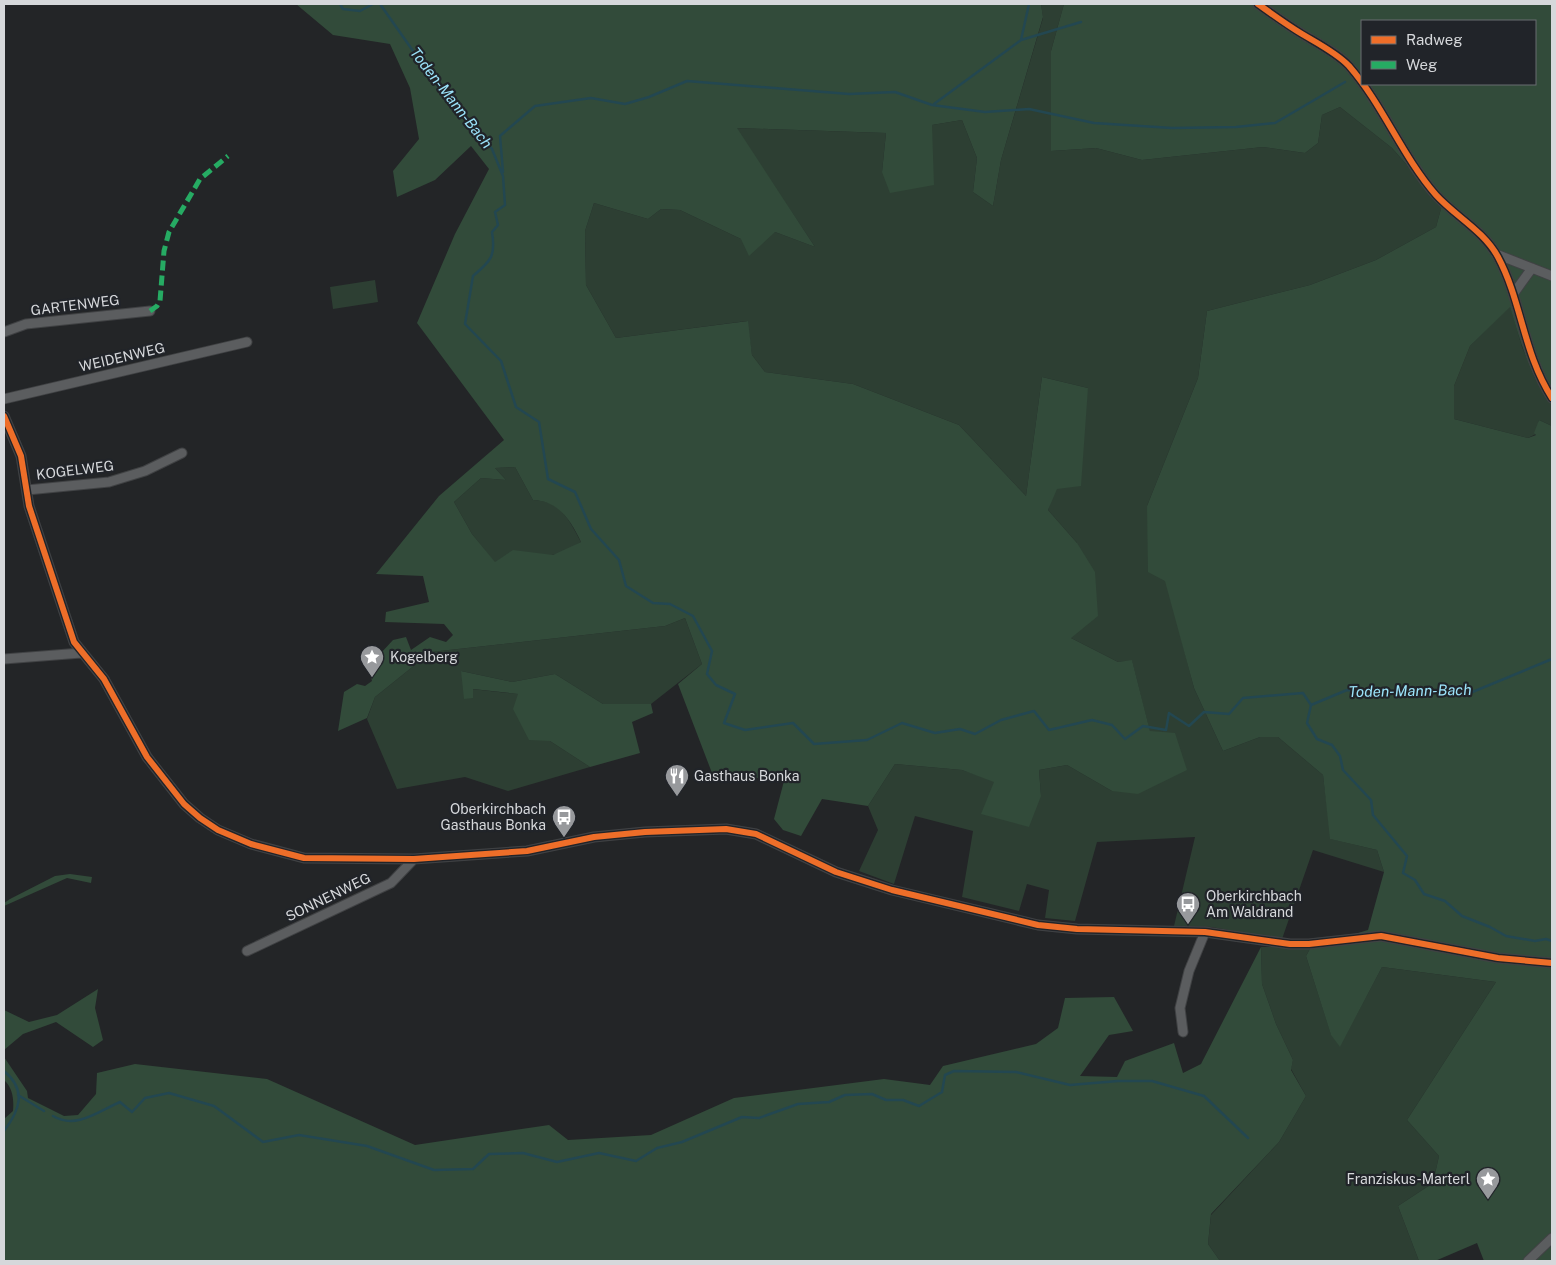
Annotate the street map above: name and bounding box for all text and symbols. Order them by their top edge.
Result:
legend [1361,20,1536,85]
text: Radweg [1406,31,1463,48]
water label: Toden-Mann-Bach [407,44,496,151]
text: Weg [1406,56,1437,73]
street label: GARTENWEG [30,292,120,318]
street label: WEIDENWEG [78,339,166,375]
street label: KOGELWEG [35,457,115,483]
place icon: Kogelberg [359,644,385,678]
place label: Kogelberg [390,649,458,665]
water label: Toden-Mann-Bach [1348,681,1472,700]
restaurant icon: Gasthaus Bonka [664,763,690,797]
place label: Gasthaus Bonka [694,768,800,784]
place label: Oberkirchbach Gasthaus Bonka [440,801,546,833]
bus stop icon: Oberkirchbach Gasthaus Bonka [551,804,577,838]
street label: SONNENWEG [283,870,373,924]
place label: Oberkirchbach Am Waldrand [1206,888,1302,920]
bus stop icon: Oberkirchbach Am Waldrand [1175,891,1201,925]
place icon: Franziskus-Marterl [1475,1166,1501,1200]
place label: Franziskus-Marterl [1346,1171,1470,1187]

